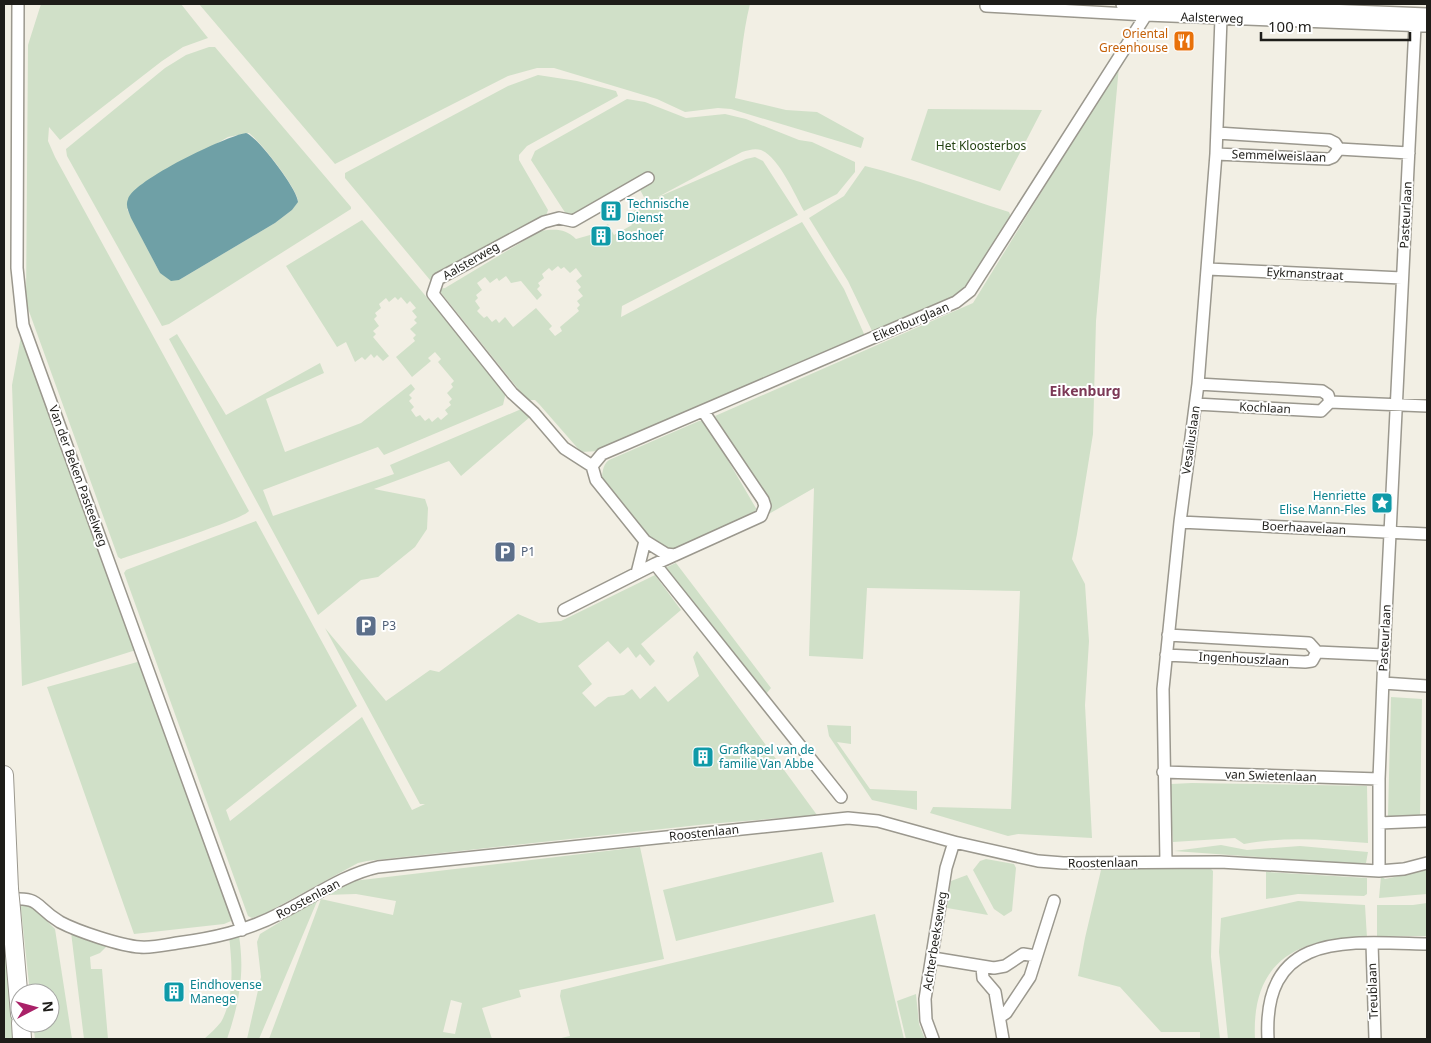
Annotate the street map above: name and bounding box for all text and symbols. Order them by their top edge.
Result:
street label: Aalsterweg [1180,8,1244,27]
scale bar [1261,10,1410,42]
text: 100 m [1268,16,1312,36]
place label: Oriental Greenhouse [1099,25,1168,56]
restaurant icon: Oriental Greenhouse [1172,29,1196,53]
park label: Het Kloosterbos [936,137,1026,154]
street label: Semmelweislaan [1231,145,1327,166]
street label: Pasteurlaan [1395,181,1416,249]
place label: Technische Dienst [627,195,689,226]
building icon: Technische Dienst [599,199,623,223]
building icon: Boshoef [589,224,613,248]
place label: Boshoef [617,227,664,244]
street label: Aalsterweg [439,237,502,284]
street label: Eykmanstraat [1266,263,1345,284]
street label: Eikenburglaan [870,298,952,345]
district label: Eikenburg [1049,381,1121,400]
street label: Kochlaan [1239,398,1291,417]
street label: Van der Beken Pasteelweg [45,403,112,549]
street label: Vesaliuslaan [1177,404,1204,476]
place label: Henriette Elise Mann-Fles [1279,487,1366,518]
place icon: Henriette Elise Mann-Fles [1370,491,1394,515]
street label: Boerhaavelaan [1261,517,1347,538]
parking icon: P1 [493,540,517,564]
place label: P1 [521,543,535,560]
street label: Pasteurlaan [1374,604,1395,672]
parking icon: P3 [354,614,378,638]
place label: P3 [382,617,396,634]
street label: Ingenhouszlaan [1198,648,1290,669]
place label: Grafkapel van de familie Van Abbe [719,741,815,772]
building icon: Grafkapel van de familie Van Abbe [691,745,715,769]
street label: van Swietenlaan [1225,765,1317,786]
street label: Roostenlaan [668,820,740,845]
street label: Roostenlaan [1068,853,1138,872]
street label: Roostenlaan [273,875,343,923]
street label: Achterbeekseweg [918,890,951,992]
street label: Treublaan [1363,963,1382,1019]
place label: Eindhovense Manege [190,976,262,1007]
building icon: Eindhovense Manege [162,980,186,1004]
north arrow [10,983,60,1033]
text: N [38,1000,58,1013]

